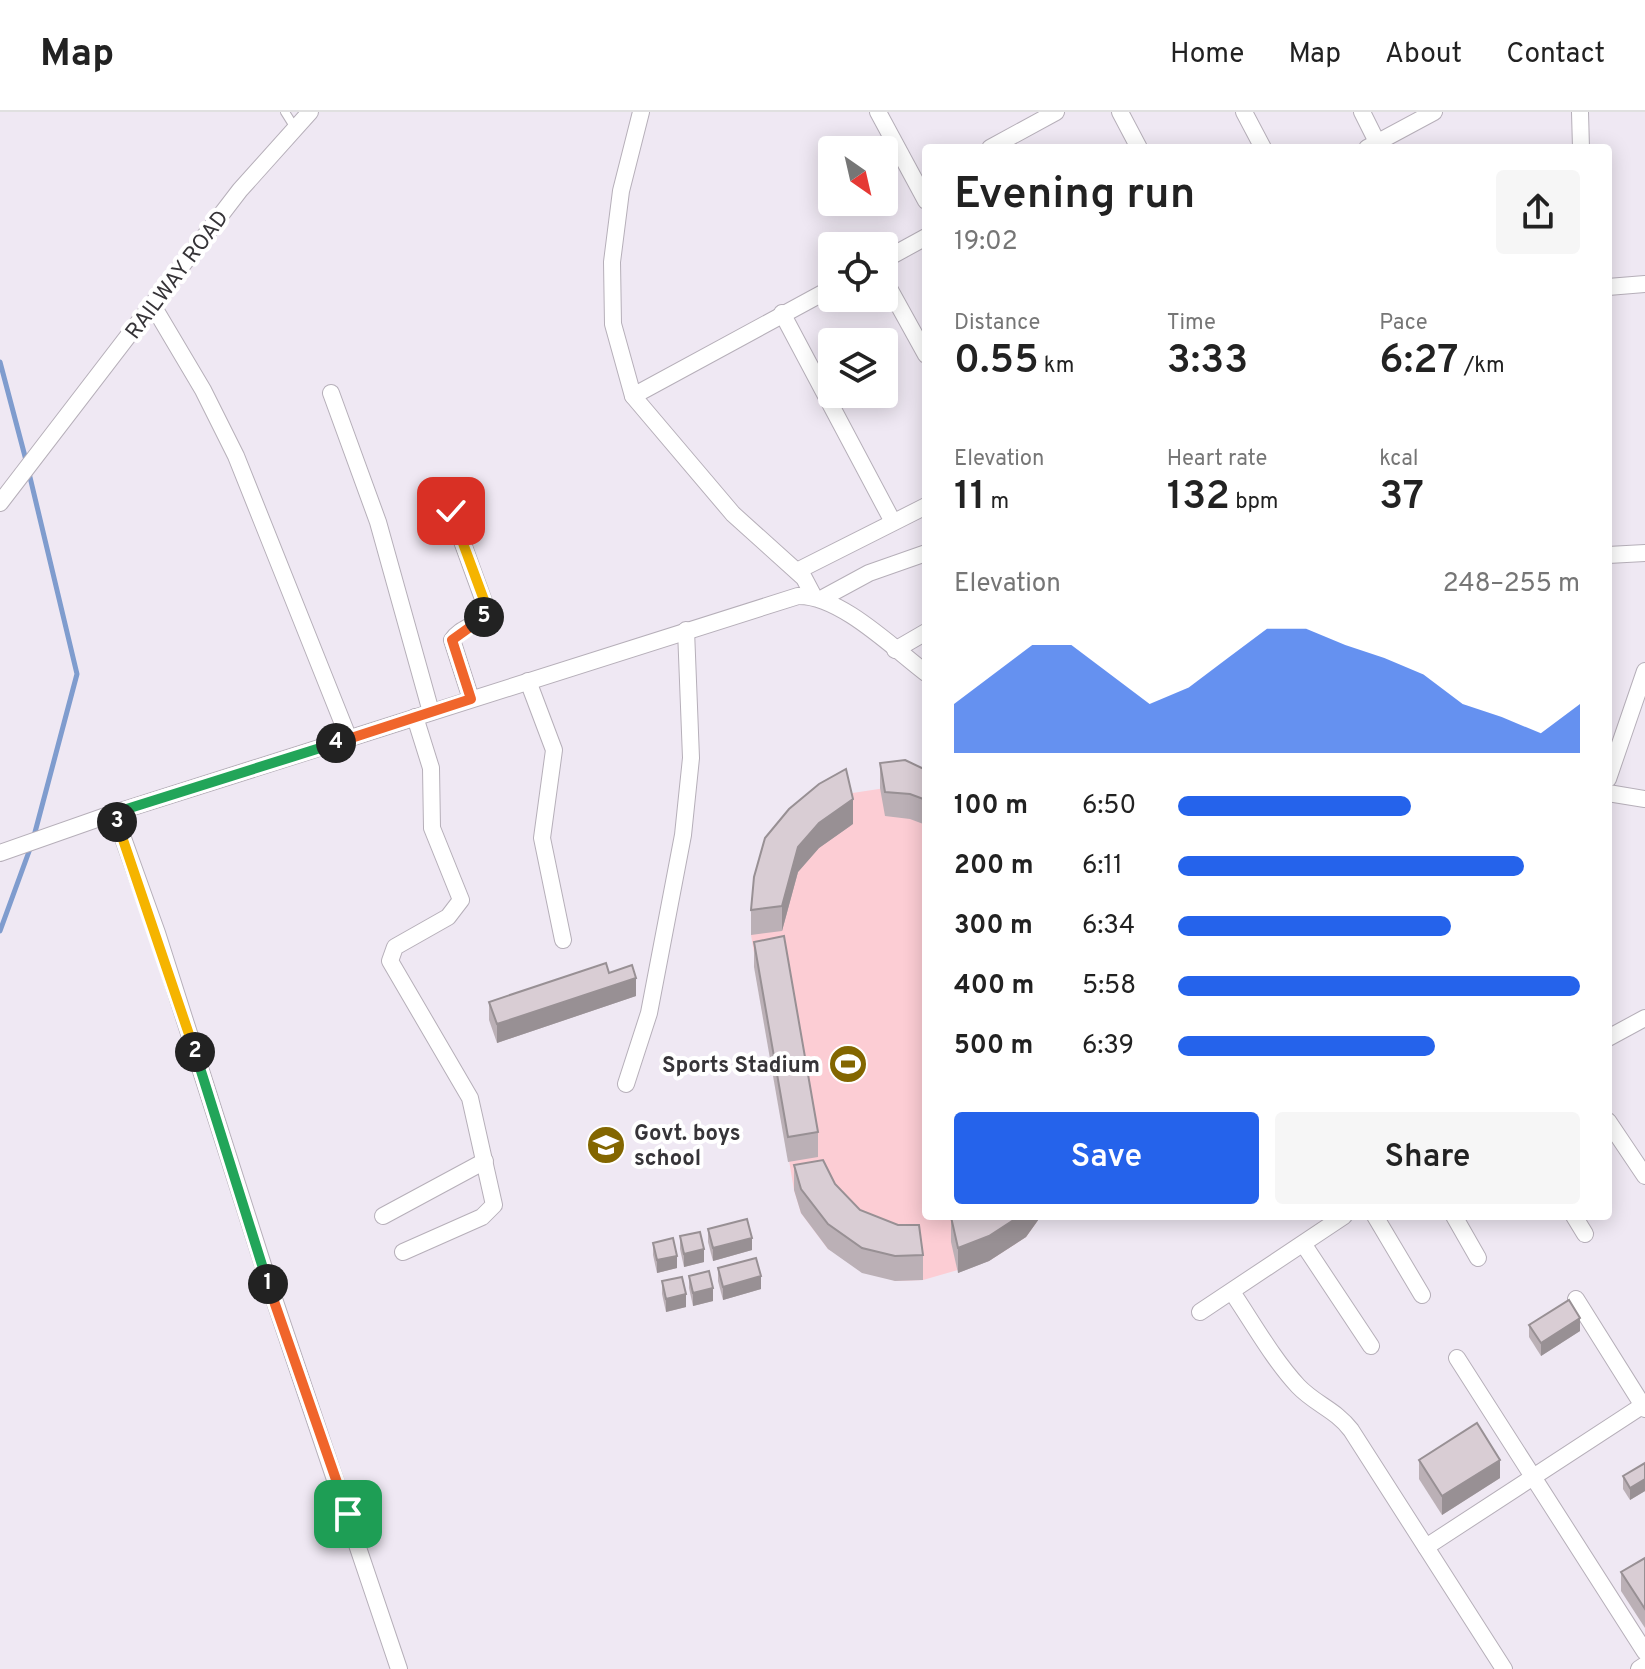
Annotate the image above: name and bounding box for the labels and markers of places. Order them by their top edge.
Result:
pin [417,477,485,545]
pin: 5 [464,597,504,637]
pin: 4 [316,723,356,763]
pin: 3 [97,802,137,842]
pin: 2 [175,1032,215,1072]
sports icon: Sports Stadium [827,1043,869,1085]
place label: Sports Stadium [662,1053,820,1080]
place label: Govt. boys school [634,1121,741,1173]
school or university icon: Govt. boys school [585,1124,627,1166]
pin: 1 [248,1264,288,1304]
pin [314,1480,382,1548]

